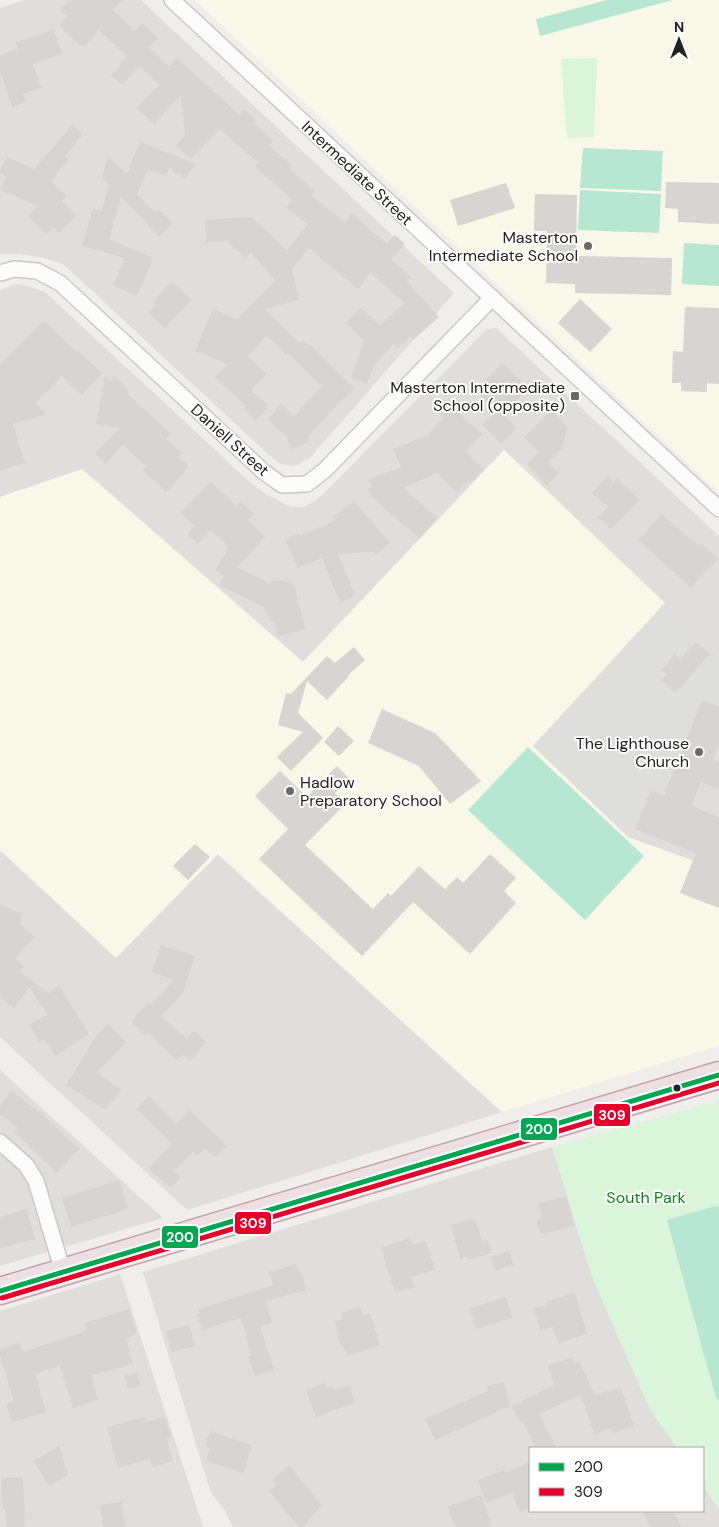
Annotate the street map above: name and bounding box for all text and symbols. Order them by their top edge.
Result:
north arrow [654,15,704,65]
text: N [674,18,684,36]
street label: Intermediate Street [297,116,417,230]
place label: Masterton Intermediate School [429,227,578,266]
marker: Masterton Intermediate School [582,240,594,252]
place label: Masterton Intermediate School (opposite) [390,377,565,416]
marker: Masterton Intermediate School (opposite) [569,390,581,402]
street label: Daniell Street [186,399,274,481]
place label: The Lighthouse Church [576,733,689,772]
marker: The Lighthouse Church [693,746,705,758]
place label: Hadlow Preparatory School [300,772,442,811]
marker: Hadlow Preparatory School [284,785,296,797]
unlabelled marker [672,1083,682,1093]
line badge: 309 [593,1103,631,1127]
text: 309 [598,1106,626,1124]
line badge: 200 [520,1117,558,1141]
text: 200 [525,1120,553,1138]
park label: South Park [606,1187,686,1208]
line badge: 309 [234,1211,272,1235]
text: 309 [239,1214,267,1232]
line badge: 200 [161,1225,199,1249]
text: 200 [166,1228,194,1246]
legend [529,1447,704,1512]
text: 200 [574,1457,603,1477]
text: 309 [574,1482,603,1502]

